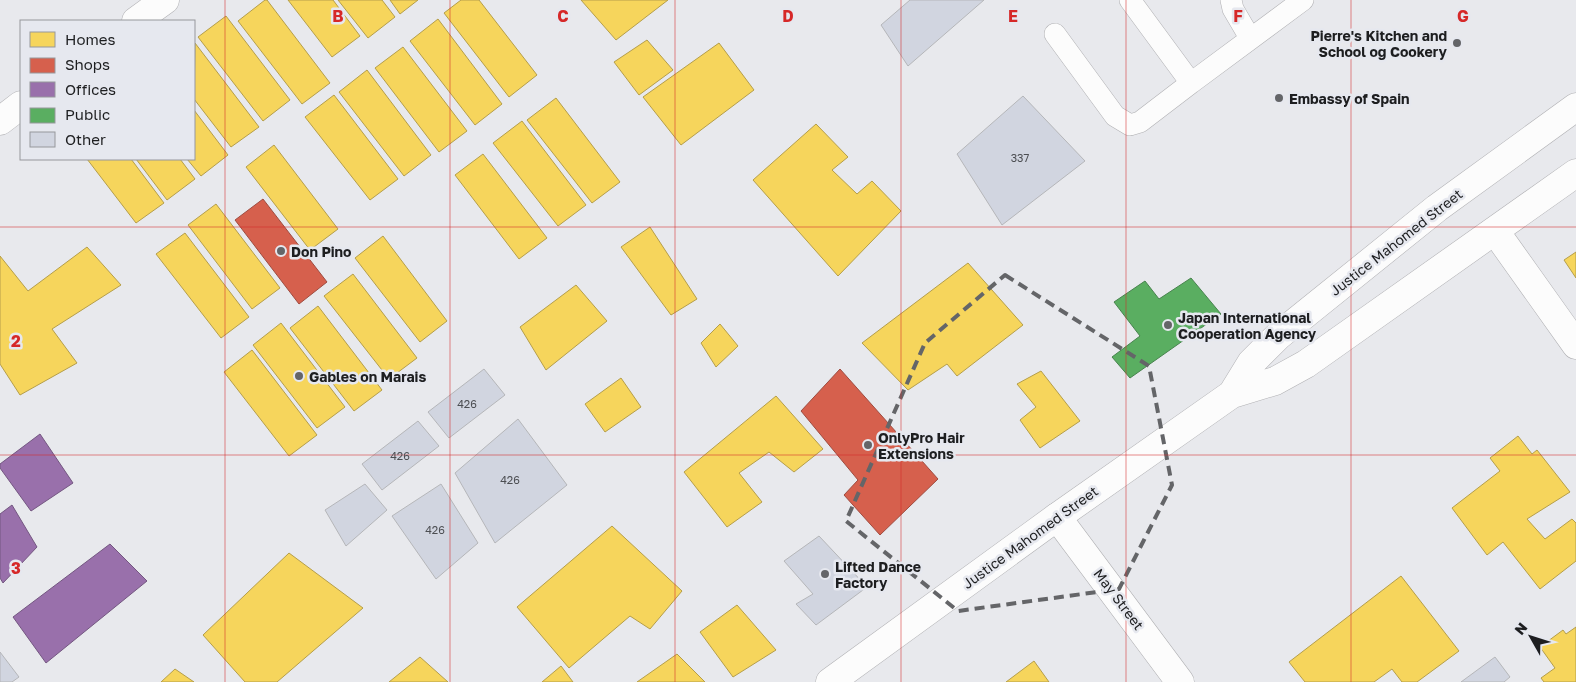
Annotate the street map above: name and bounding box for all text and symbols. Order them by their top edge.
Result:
text: B [332,6,344,26]
text: C [557,6,569,26]
text: D [782,6,794,26]
text: E [1008,6,1018,26]
text: F [1233,6,1243,26]
text: G [1457,6,1469,26]
legend [20,20,195,160]
place label: Pierre's Kitchen and School og Cookery [1310,27,1448,60]
text: Homes [65,30,115,48]
marker: Pierre's Kitchen and School og Cookery [1451,37,1463,49]
text: Shops [65,55,110,73]
text: Offices [65,80,116,98]
place label: Embassy of Spain [1289,90,1410,107]
marker: Embassy of Spain [1273,92,1285,104]
text: Public [65,105,110,123]
text: Other [65,130,106,148]
house number: 337 [1011,151,1030,164]
street label: Justice Mahomed Street [1326,185,1466,299]
place label: Don Pino [291,243,351,260]
marker: Don Pino [275,245,287,257]
place label: Japan International Cooperation Agency [1178,309,1317,342]
marker: Japan International Cooperation Agency [1162,319,1174,331]
text: 2 [11,331,21,351]
place label: Gables on Marais [309,368,426,385]
marker: Gables on Marais [293,370,305,382]
house number: 426 [457,397,477,410]
place label: OnlyPro Hair Extensions [878,429,965,462]
marker: OnlyPro Hair Extensions [862,439,874,451]
house number: 426 [390,449,410,462]
house number: 426 [500,473,520,486]
street label: Justice Mahomed Street [959,482,1101,592]
house number: 426 [425,523,445,536]
text: 3 [11,558,21,578]
place label: Lifted Dance Factory [835,558,921,591]
street label: May Street [1090,565,1148,633]
marker: Lifted Dance Factory [819,568,831,580]
north arrow [1506,612,1556,662]
text: N [1511,619,1530,638]

